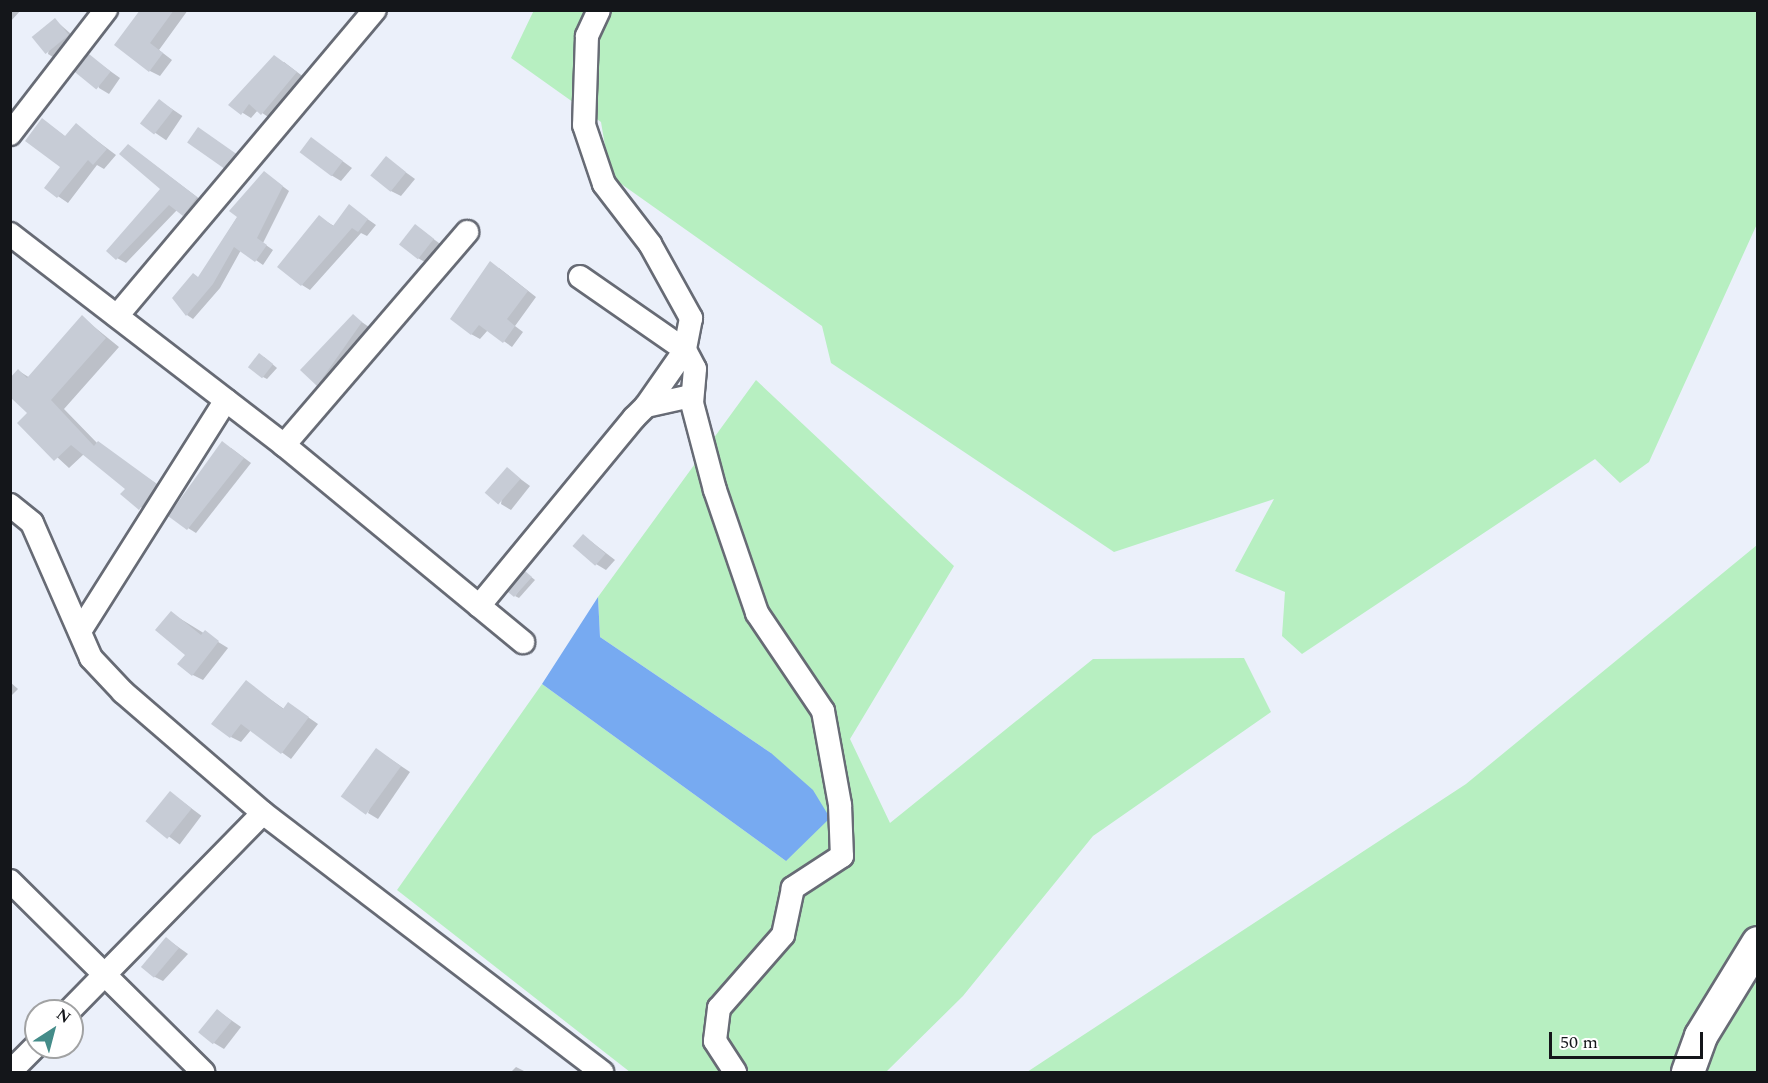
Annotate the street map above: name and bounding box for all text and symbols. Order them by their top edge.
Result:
north arrow [24,999,84,1059]
text: N [51,1003,76,1030]
scale bar [1552,1020,1706,1058]
text: 50 m [1560,1029,1598,1056]

